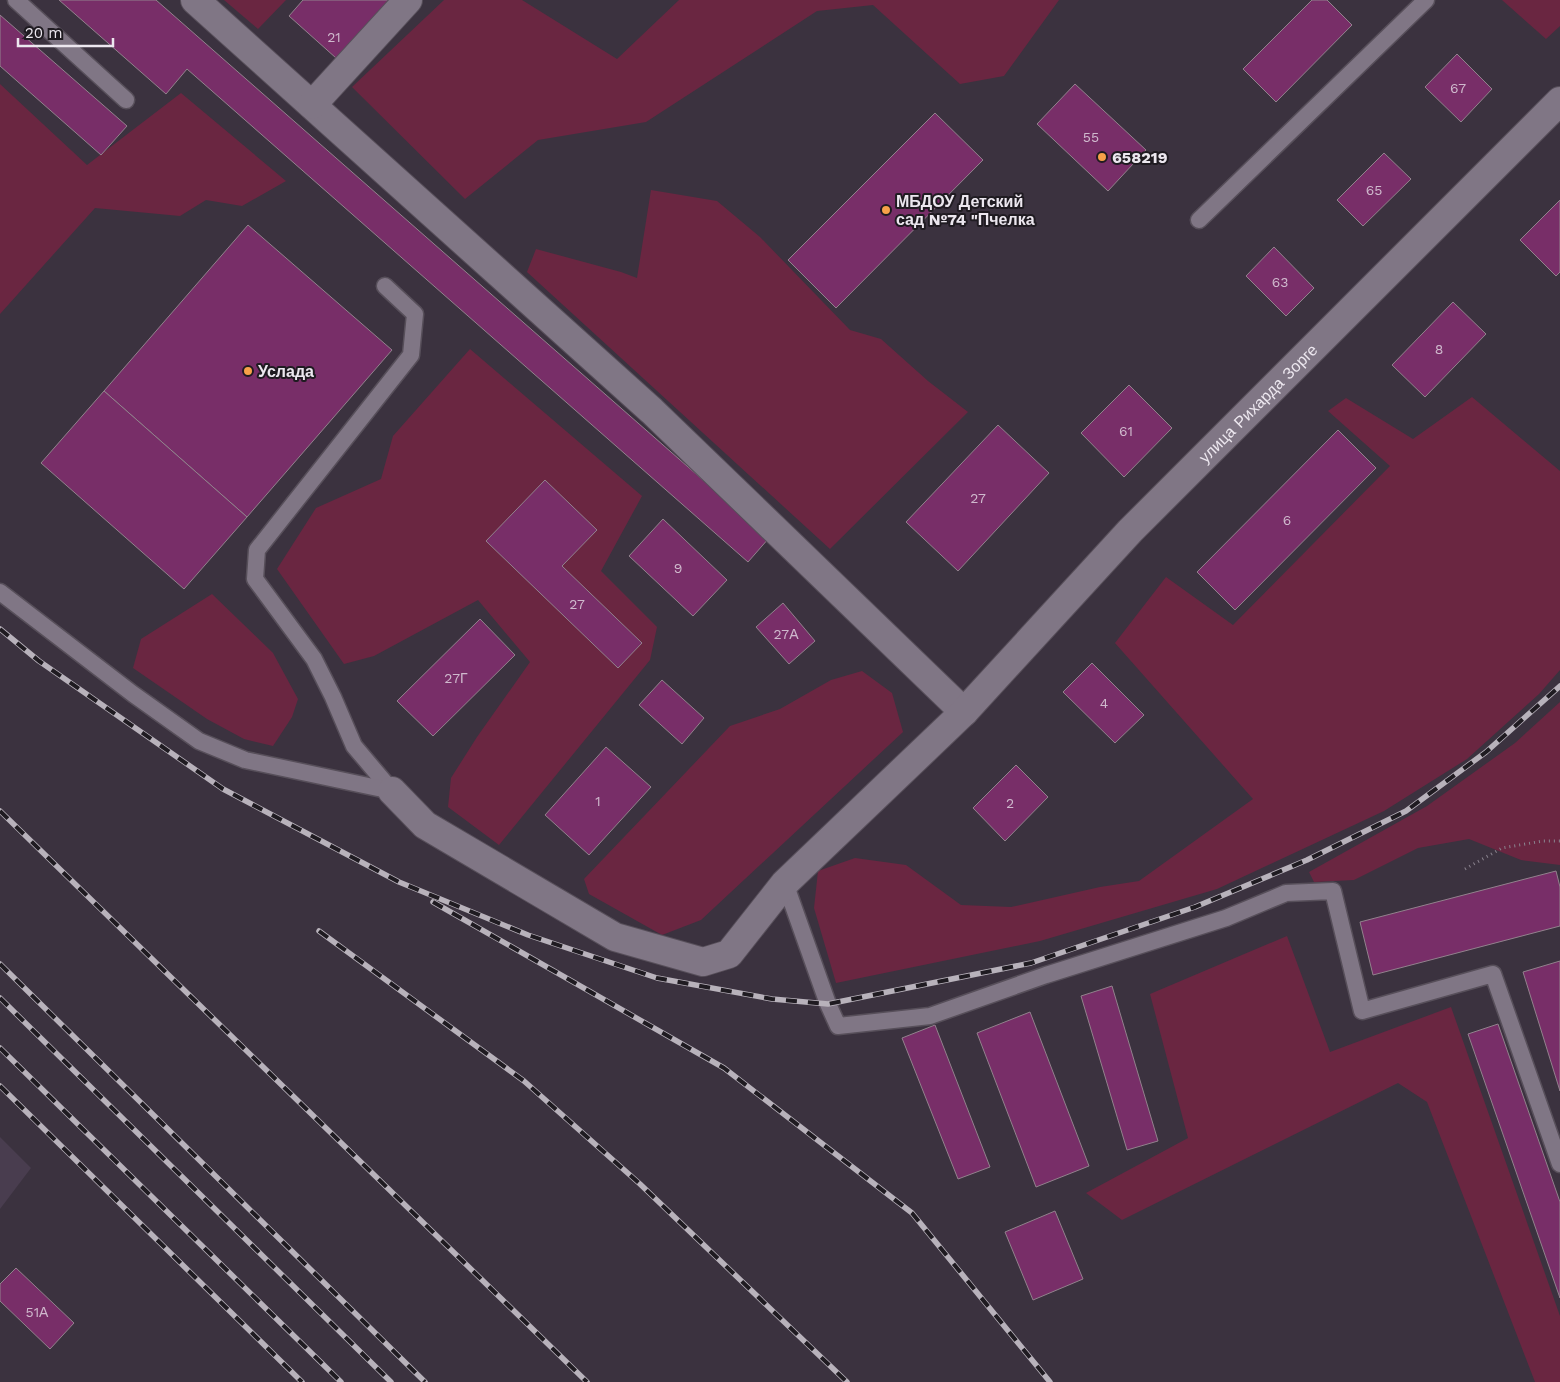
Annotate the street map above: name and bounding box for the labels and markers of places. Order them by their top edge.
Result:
place label: 658219 [1112,148,1168,167]
marker: 658219 [1096,151,1108,163]
place label: МБДОУ Детский сад №74 "Пчелка [896,192,1035,229]
marker: МБДОУ Детский сад №74 "Пчелка [880,204,892,216]
place label: Услада [258,362,314,381]
marker: Услада [242,365,254,377]

